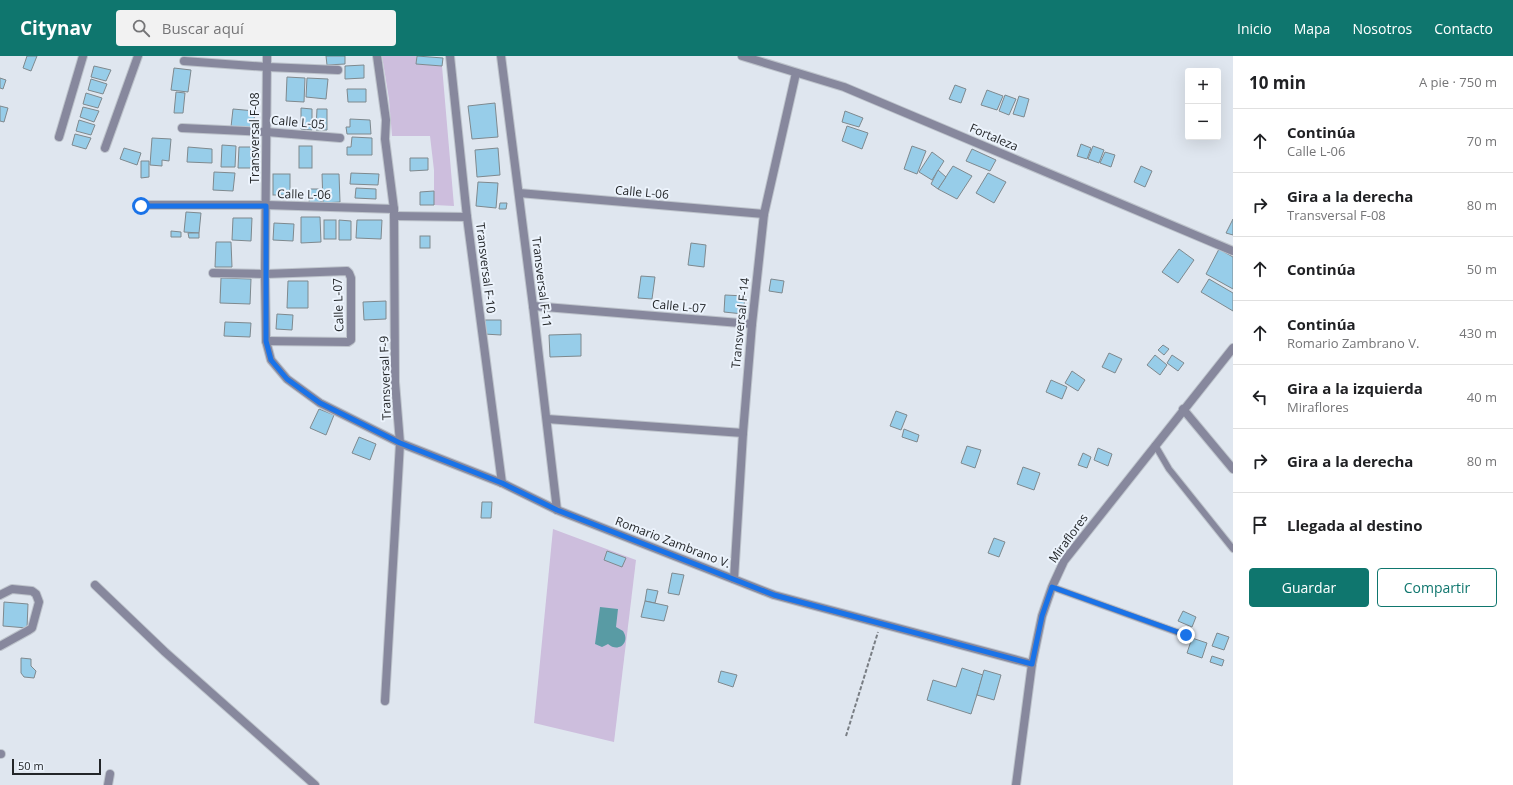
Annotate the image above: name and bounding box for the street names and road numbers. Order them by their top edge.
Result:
street label: Transversal F-08 [246,92,263,184]
street label: Calle L-05 [270,111,326,133]
street label: Fortaleza [967,119,1021,155]
street label: Calle L-06 [614,181,670,203]
street label: Calle L-06 [277,185,331,203]
street label: Transversal F-10 [472,222,500,314]
street label: Transversal F-11 [528,236,556,328]
street label: Transversal F-14 [727,277,753,369]
street label: Calle L-07 [329,278,347,332]
street label: Calle L-07 [651,295,707,317]
street label: Transversal F-9 [375,335,395,420]
street label: Miraflores [1044,510,1092,566]
street label: Romario Zambrano V. [613,512,733,572]

